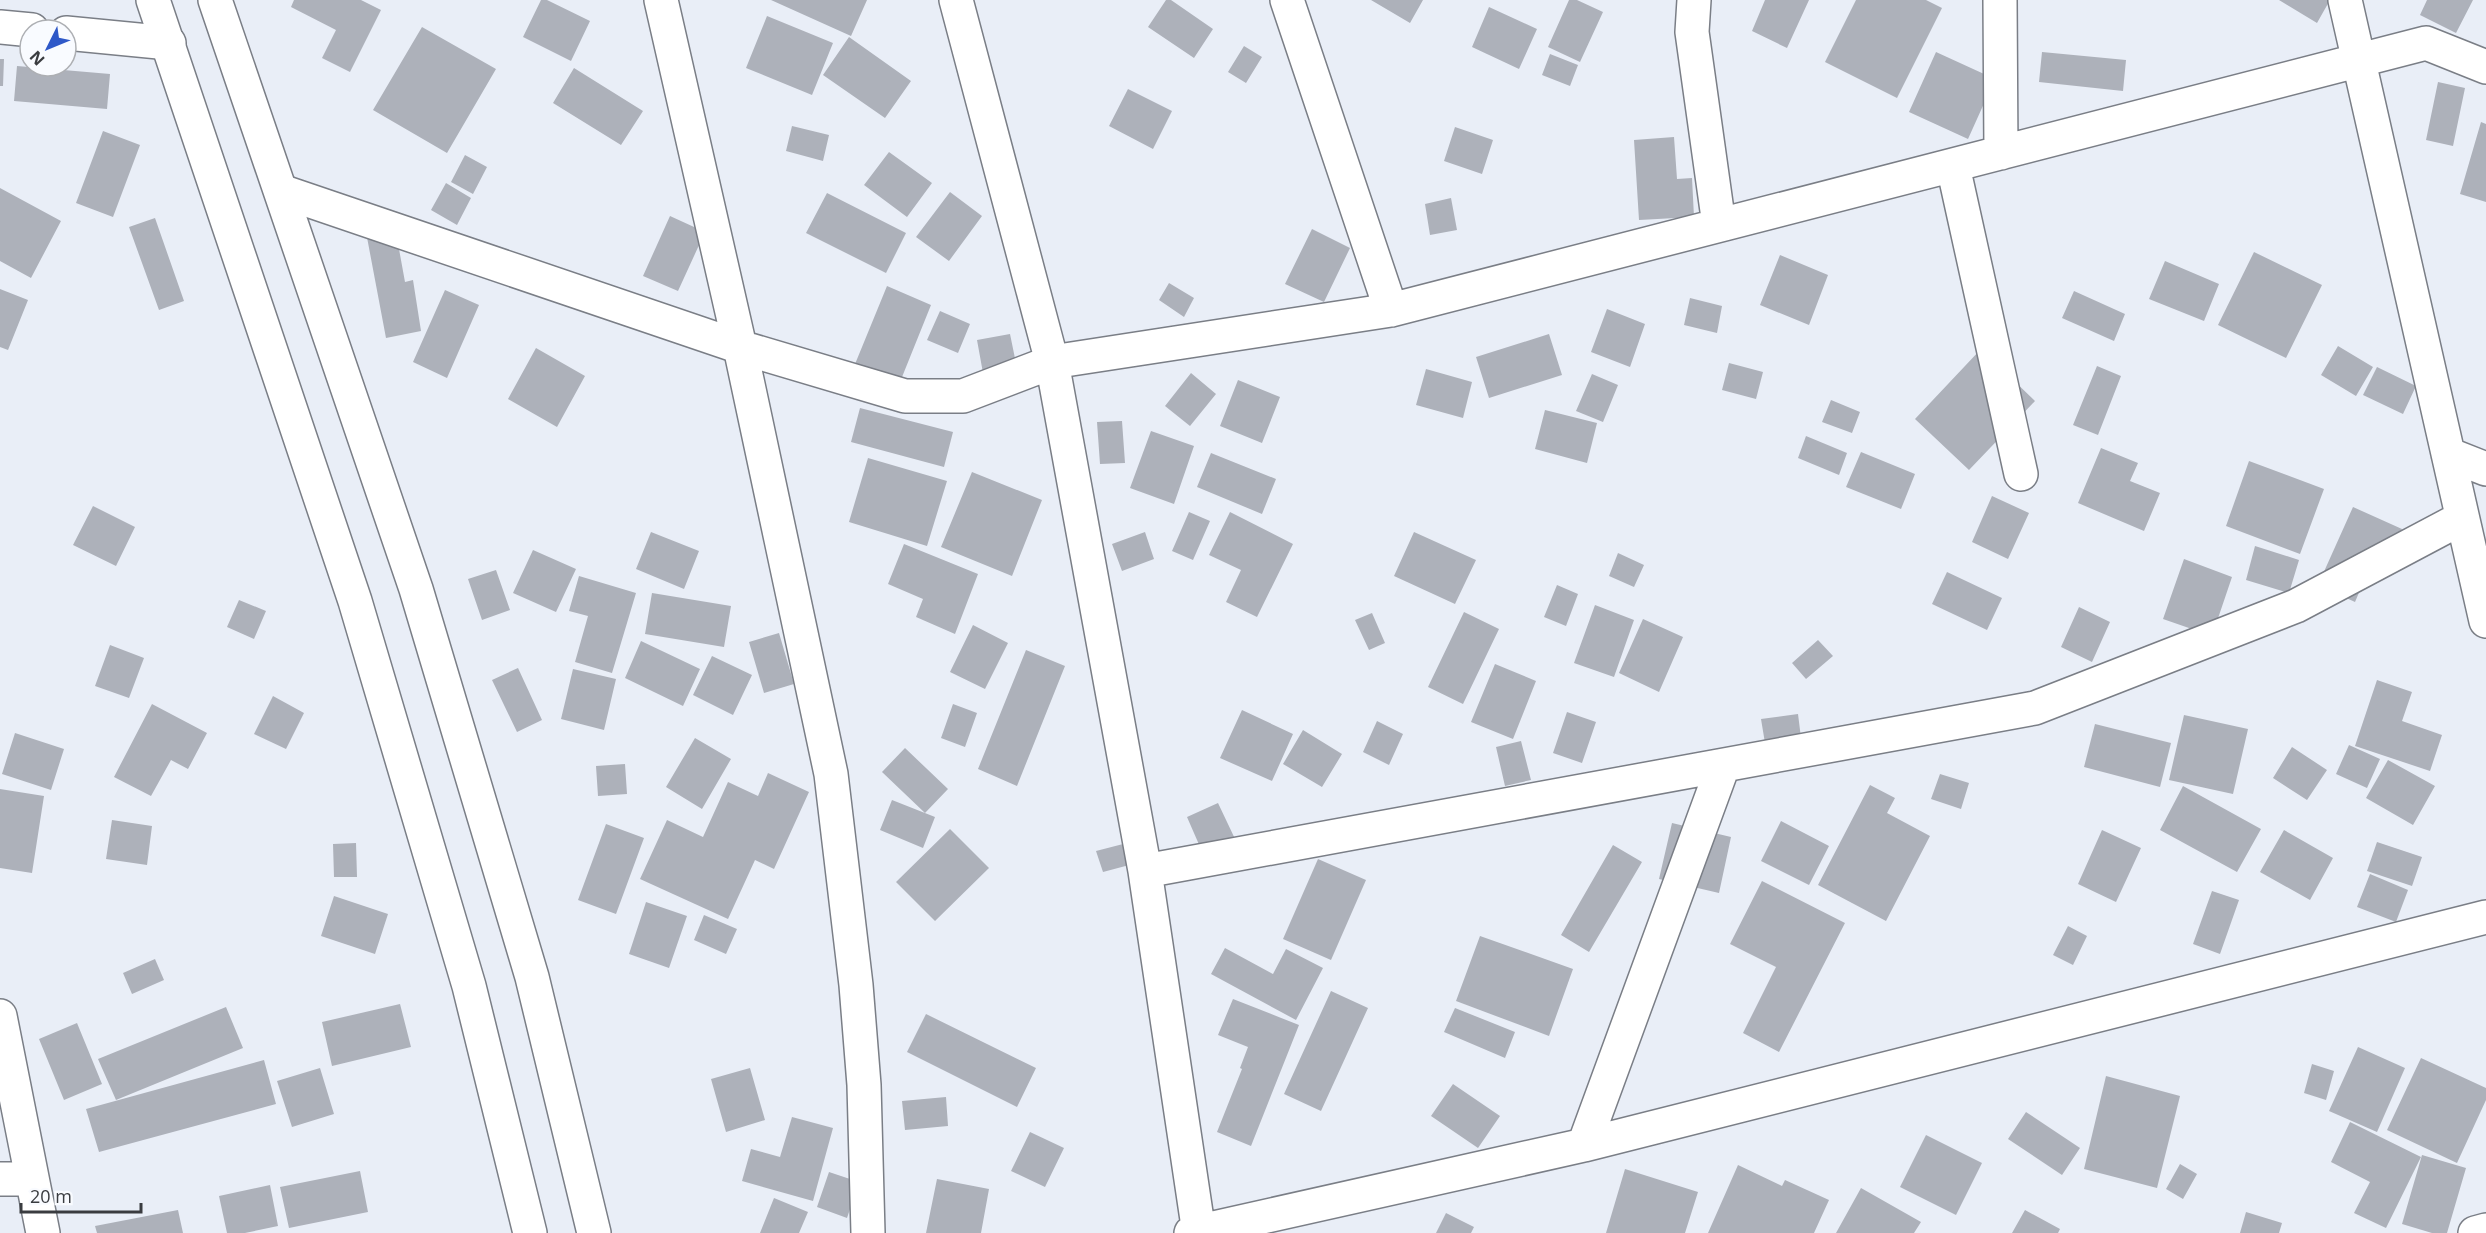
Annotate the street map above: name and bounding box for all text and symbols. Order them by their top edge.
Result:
north arrow [18,18,78,78]
text: N [25,46,50,70]
scale bar [21,1176,141,1214]
text: 20 m [30,1184,72,1208]

